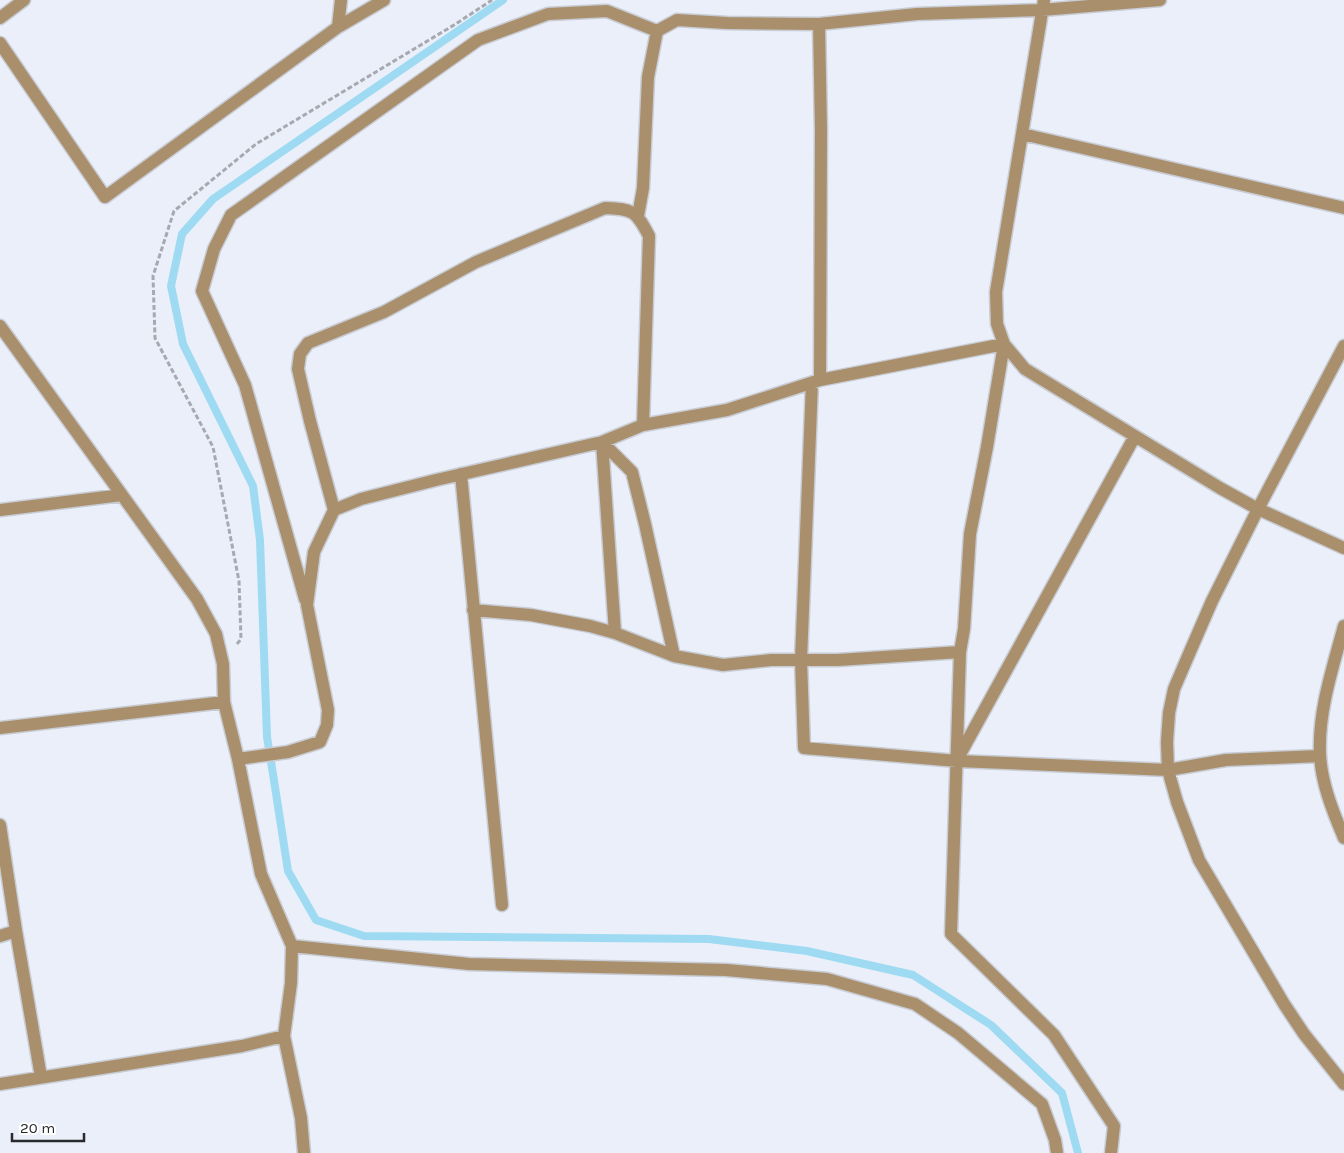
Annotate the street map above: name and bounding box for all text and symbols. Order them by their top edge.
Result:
scale bar [12,1110,85,1142]
text: 20 m [20,1119,55,1137]

